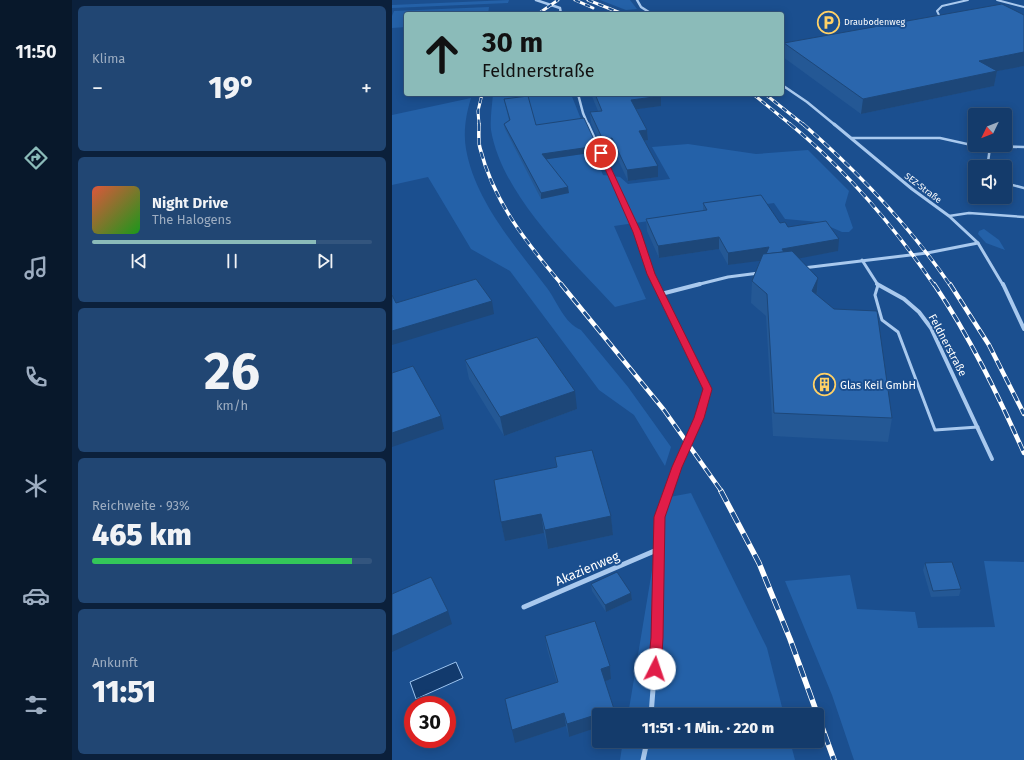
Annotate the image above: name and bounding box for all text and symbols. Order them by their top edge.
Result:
parking icon: Draubodenweg [815,9,841,35]
place label: Draubodenweg [844,17,906,27]
text: 30 m [482,26,543,59]
icon: ahead [416,28,468,80]
text: 11:50 [15,41,57,63]
text: Klima [92,51,125,66]
text: Feldnerstraße [482,60,595,82]
text: 19° [209,70,255,106]
text: − [92,75,103,102]
text: + [361,75,372,102]
north arrow [968,108,1012,152]
map controls [968,108,1012,204]
pin [584,136,618,170]
icon: arrive [590,142,612,164]
icon: directions [22,144,50,172]
button: sound [968,160,1012,204]
street label: SEZ-Straße [903,171,943,205]
text: Night Drive [152,194,228,212]
text: The Halogens [152,212,231,227]
icon: previous [128,250,150,272]
icon: pause [221,250,243,272]
icon: next [314,250,336,272]
icon: music [22,254,50,282]
street label: Feldnerstraße [926,312,969,379]
text: 26 [204,340,260,403]
icon: phone [22,363,50,391]
building icon: Glas Keil GmbH [812,372,838,398]
place label: Glas Keil GmbH [840,379,916,392]
text: km/h [216,398,248,413]
icon: climate [22,472,50,500]
text: Reichweite · 93% [92,498,190,513]
text: 465 km [92,517,192,553]
street label: Akazienweg [553,548,622,589]
icon: car [22,582,50,610]
position arrow [634,648,676,690]
text: Ankunft [92,655,138,670]
text: 11:51 [92,674,156,710]
icon: filters [22,691,50,719]
speed limit sign: 30 [404,696,456,748]
text: 11:51 · 1 Min. · 220 m [642,719,774,737]

